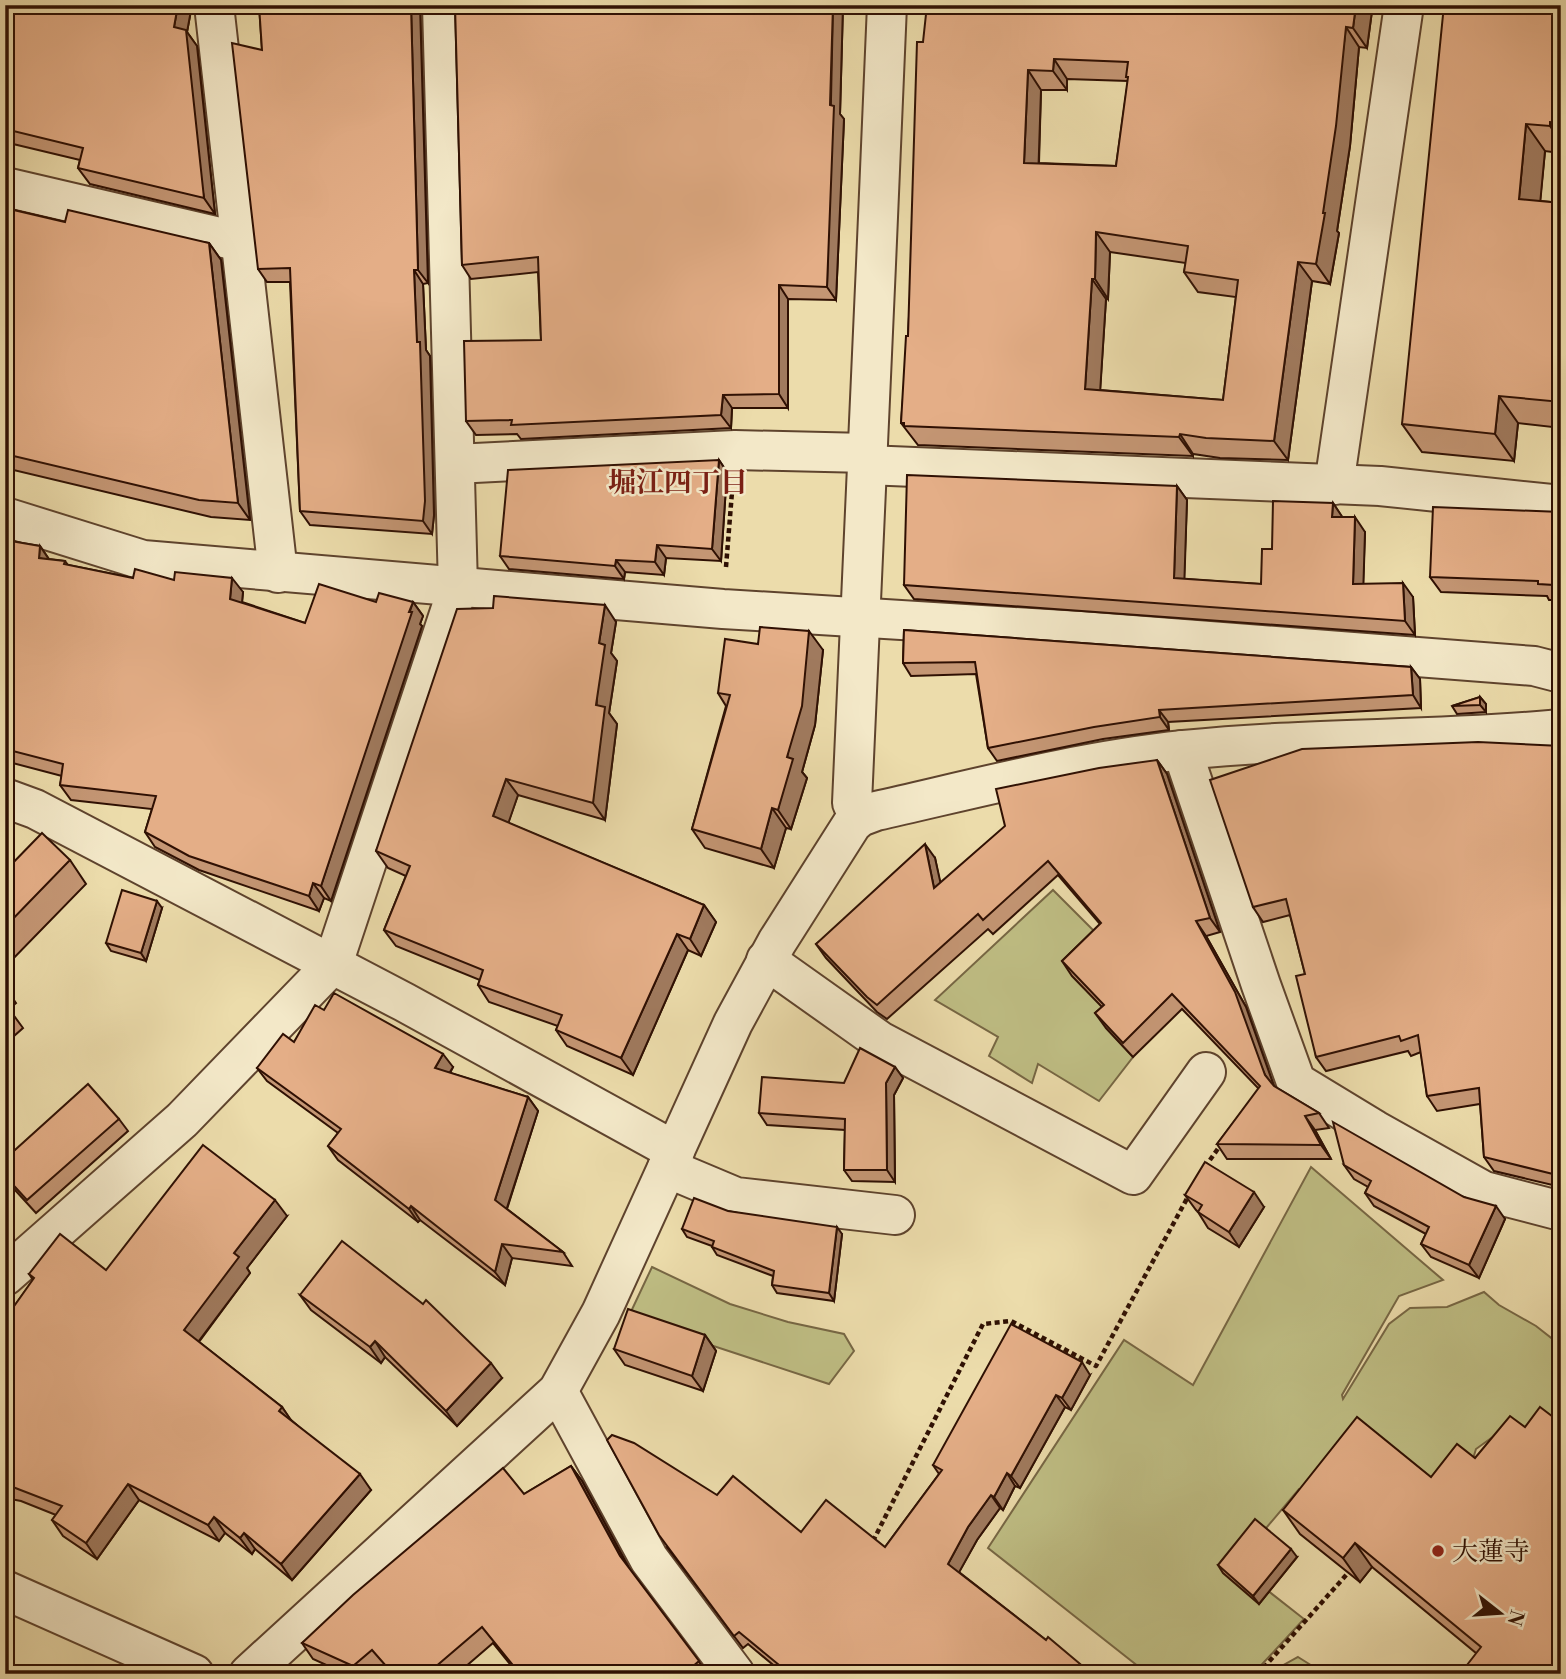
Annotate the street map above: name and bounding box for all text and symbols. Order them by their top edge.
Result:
district label: 堀江四丁目 [608,466,748,501]
place label: 大蓮寺 [1452,1536,1530,1568]
marker: 大蓮寺 [1430,1543,1446,1559]
north arrow [1464,1578,1534,1648]
text: N [1502,1607,1529,1628]

